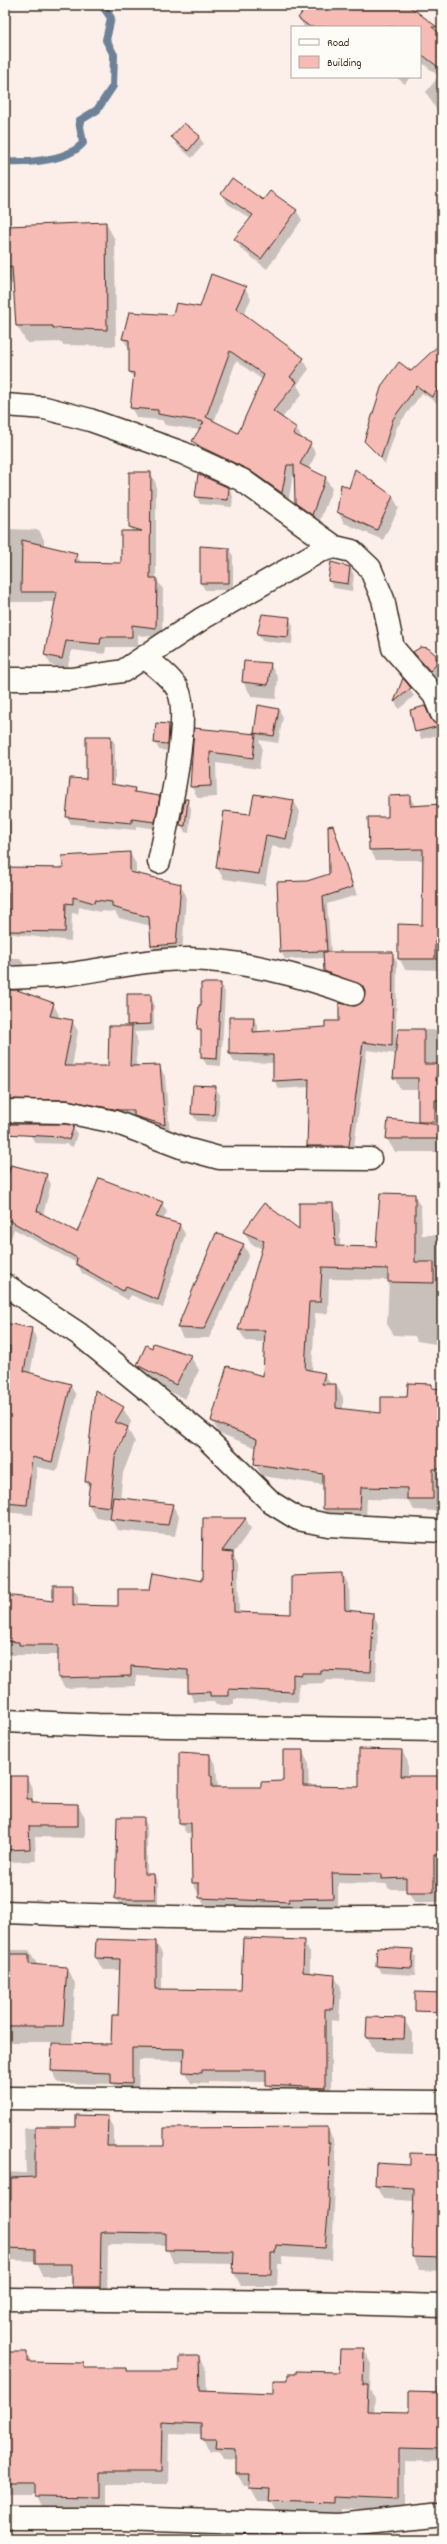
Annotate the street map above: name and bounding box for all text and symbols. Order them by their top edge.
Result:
legend [291,26,421,78]
text: Road [327,35,349,52]
text: Building [327,55,362,72]

